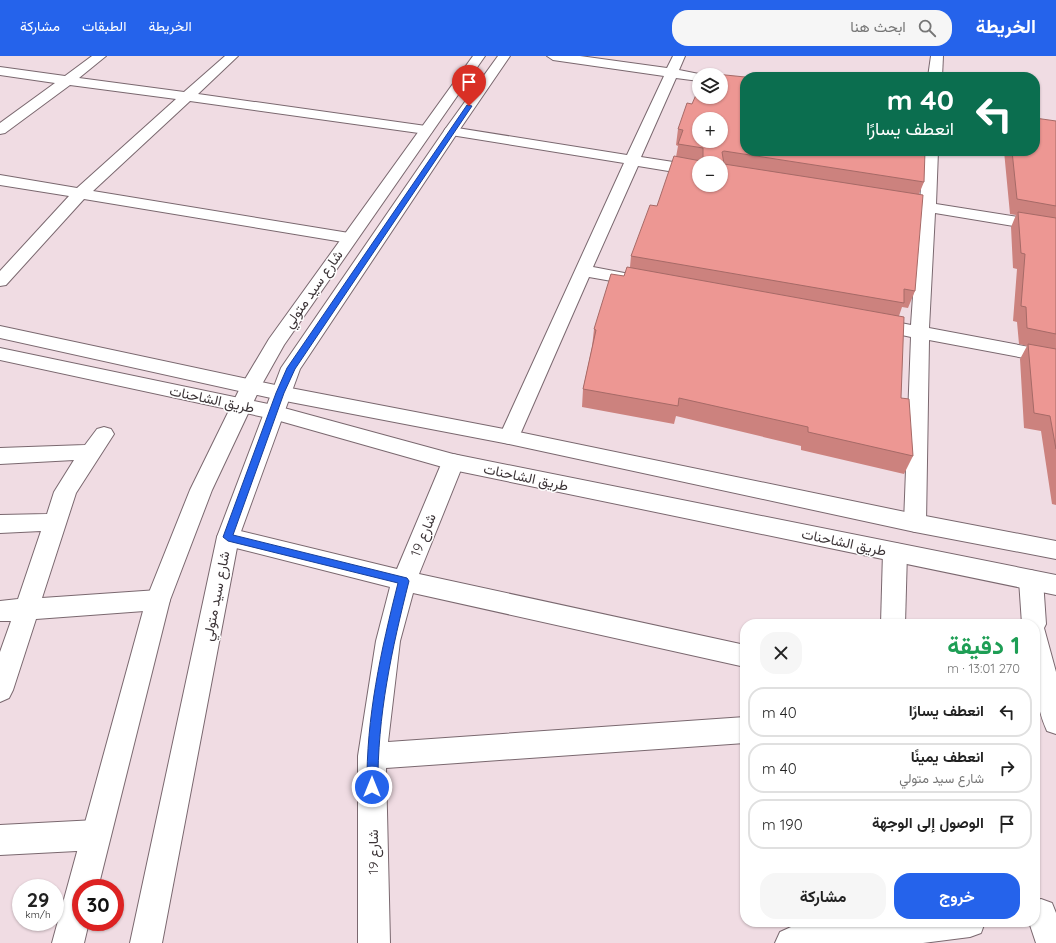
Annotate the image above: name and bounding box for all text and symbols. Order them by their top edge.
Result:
search box [672,10,952,46]
text: الخريطة [976,14,1036,38]
text: مشاركة [20,17,60,35]
text: الطبقات [82,17,126,35]
text: الخريطة [148,17,192,35]
text: ابحث هنا [850,17,906,36]
icon: search [916,17,938,39]
pin [452,65,486,106]
map controls [692,68,728,192]
button: layers [692,68,728,104]
icon: arrive [458,71,480,93]
text: 40 m [887,82,954,117]
icon: left [968,88,1020,140]
button: + [692,112,728,148]
text: انعطف يسارًا [866,117,954,140]
button: − [692,156,728,192]
street label: شارع سيد متولي [279,246,349,333]
street label: طريق الشاحنات [168,381,256,417]
street label: طريق الشاحنات [482,459,570,495]
street label: شارع 19 [406,511,442,560]
street label: طريق الشاحنات [800,524,888,560]
street label: شارع سيد متولي [198,550,236,643]
text: 1 دقيقة [947,630,1020,660]
button: close [760,632,802,674]
text: 270 m · 13:01 [947,660,1020,676]
text: انعطف يسارًا [909,701,984,720]
icon: left [996,701,1018,723]
text: 40 m [762,703,797,722]
text: انعطف يمينًا [911,747,984,766]
icon: right [996,757,1018,779]
text: 40 m [762,759,797,778]
position arrow [351,766,393,808]
text: شارع سيد متولي [899,770,984,786]
text: الوصول إلى الوجهة [872,813,984,832]
icon: arrive [996,813,1018,835]
text: 190 m [762,815,803,834]
street label: شارع 19 [364,830,384,874]
button: مشاركة [760,873,886,919]
button: خروج [894,873,1020,919]
speed limit sign: 30 [72,879,124,931]
text: 29 [27,887,49,912]
text: km/h [25,908,51,921]

